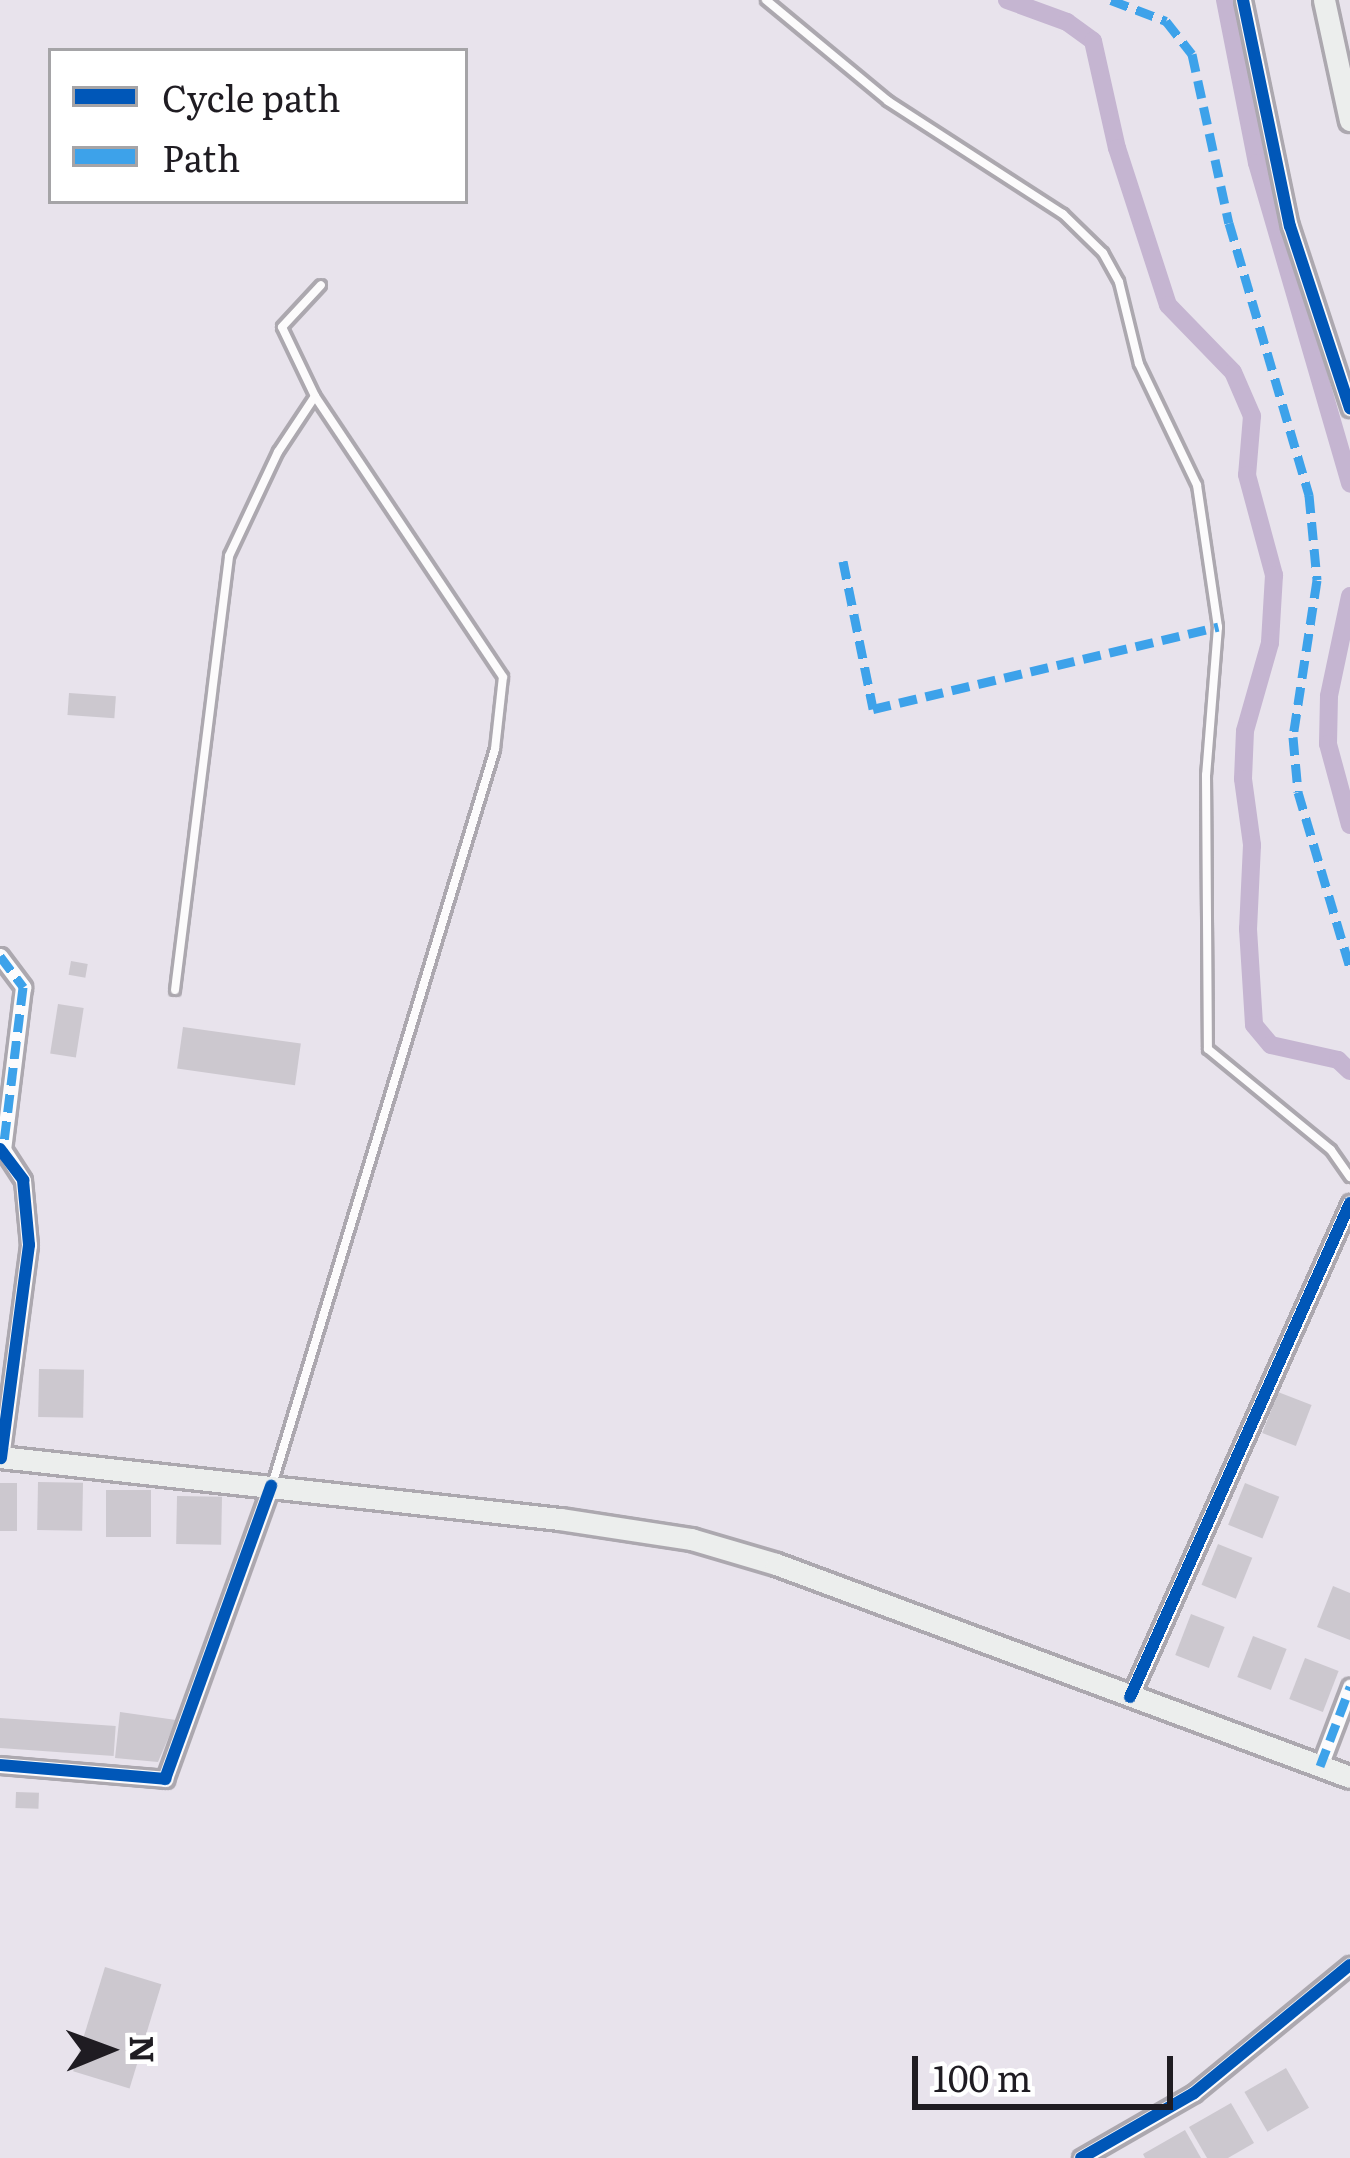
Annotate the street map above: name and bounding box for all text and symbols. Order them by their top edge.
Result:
legend [48,48,468,204]
text: Cycle path [162,70,341,123]
text: Path [162,130,240,183]
north arrow [48,1990,168,2110]
scale bar [918,2032,1179,2106]
text: N [120,2035,169,2064]
text: 100 m [933,2050,1031,2103]

